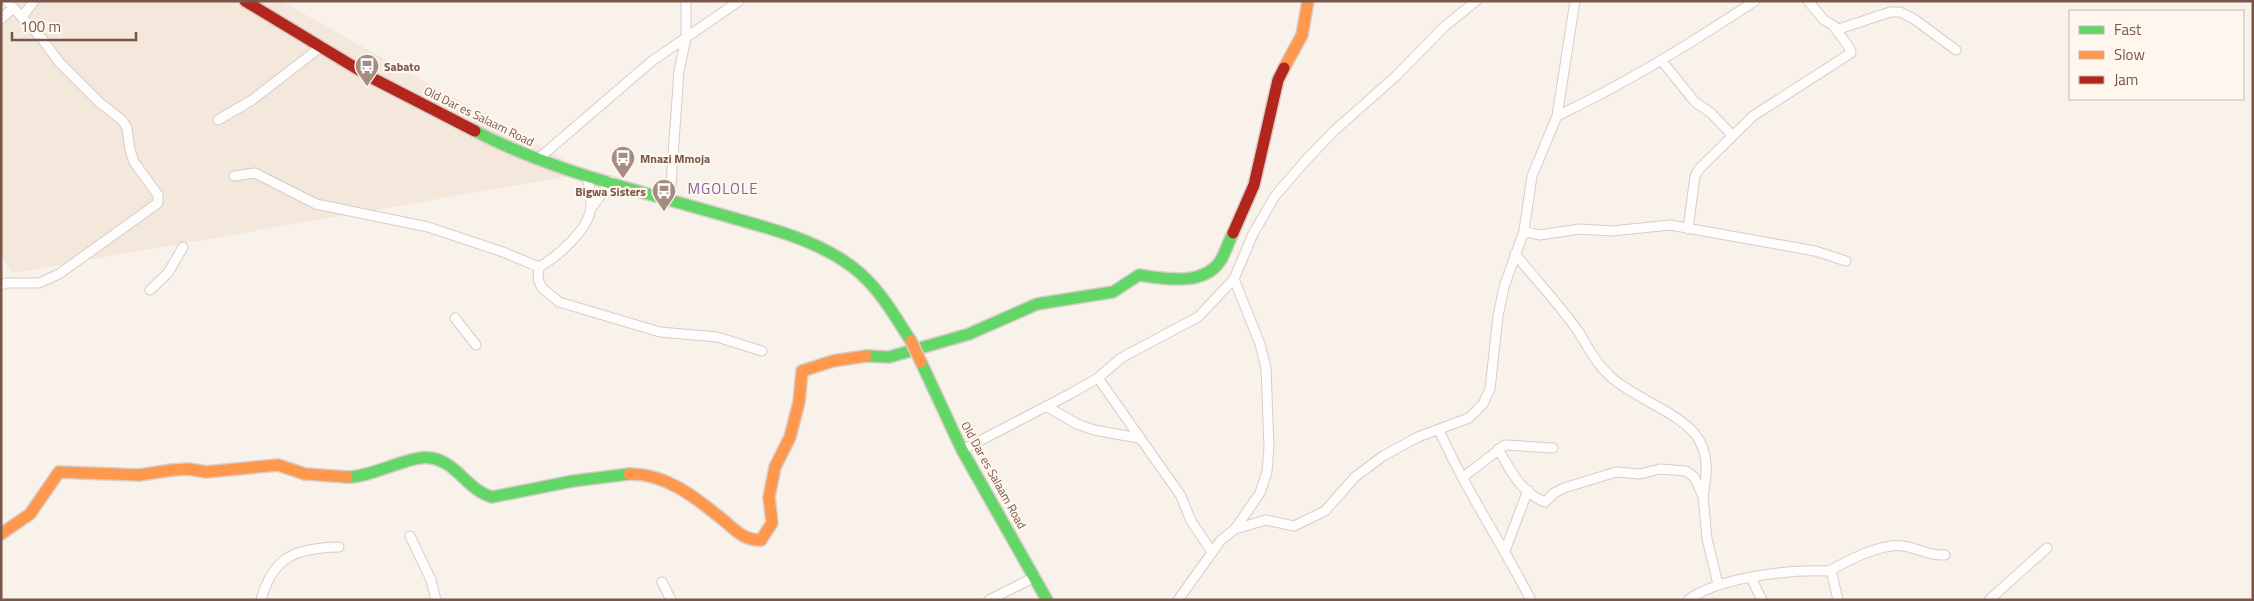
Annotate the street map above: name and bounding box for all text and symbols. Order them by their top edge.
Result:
scale bar [12,10,136,42]
legend [2069,10,2244,100]
text: 100 m [20,15,61,38]
text: Fast [2114,18,2142,41]
text: Slow [2114,43,2145,66]
bus stop icon: Sabato [354,53,380,87]
place label: Sabato [384,57,420,76]
text: Jam [2114,68,2138,91]
street label: Old Dar es Salaam Road [421,81,537,151]
bus stop icon: Mnazi Mmoja [610,145,636,179]
place label: Mnazi Mmoja [640,149,710,168]
district label: MGOLOLE [687,177,759,200]
bus stop icon: Bigwa Sisters [651,178,677,212]
place label: Bigwa Sisters [575,182,646,201]
street label: Old Dar es Salaam Road [956,418,1032,532]

